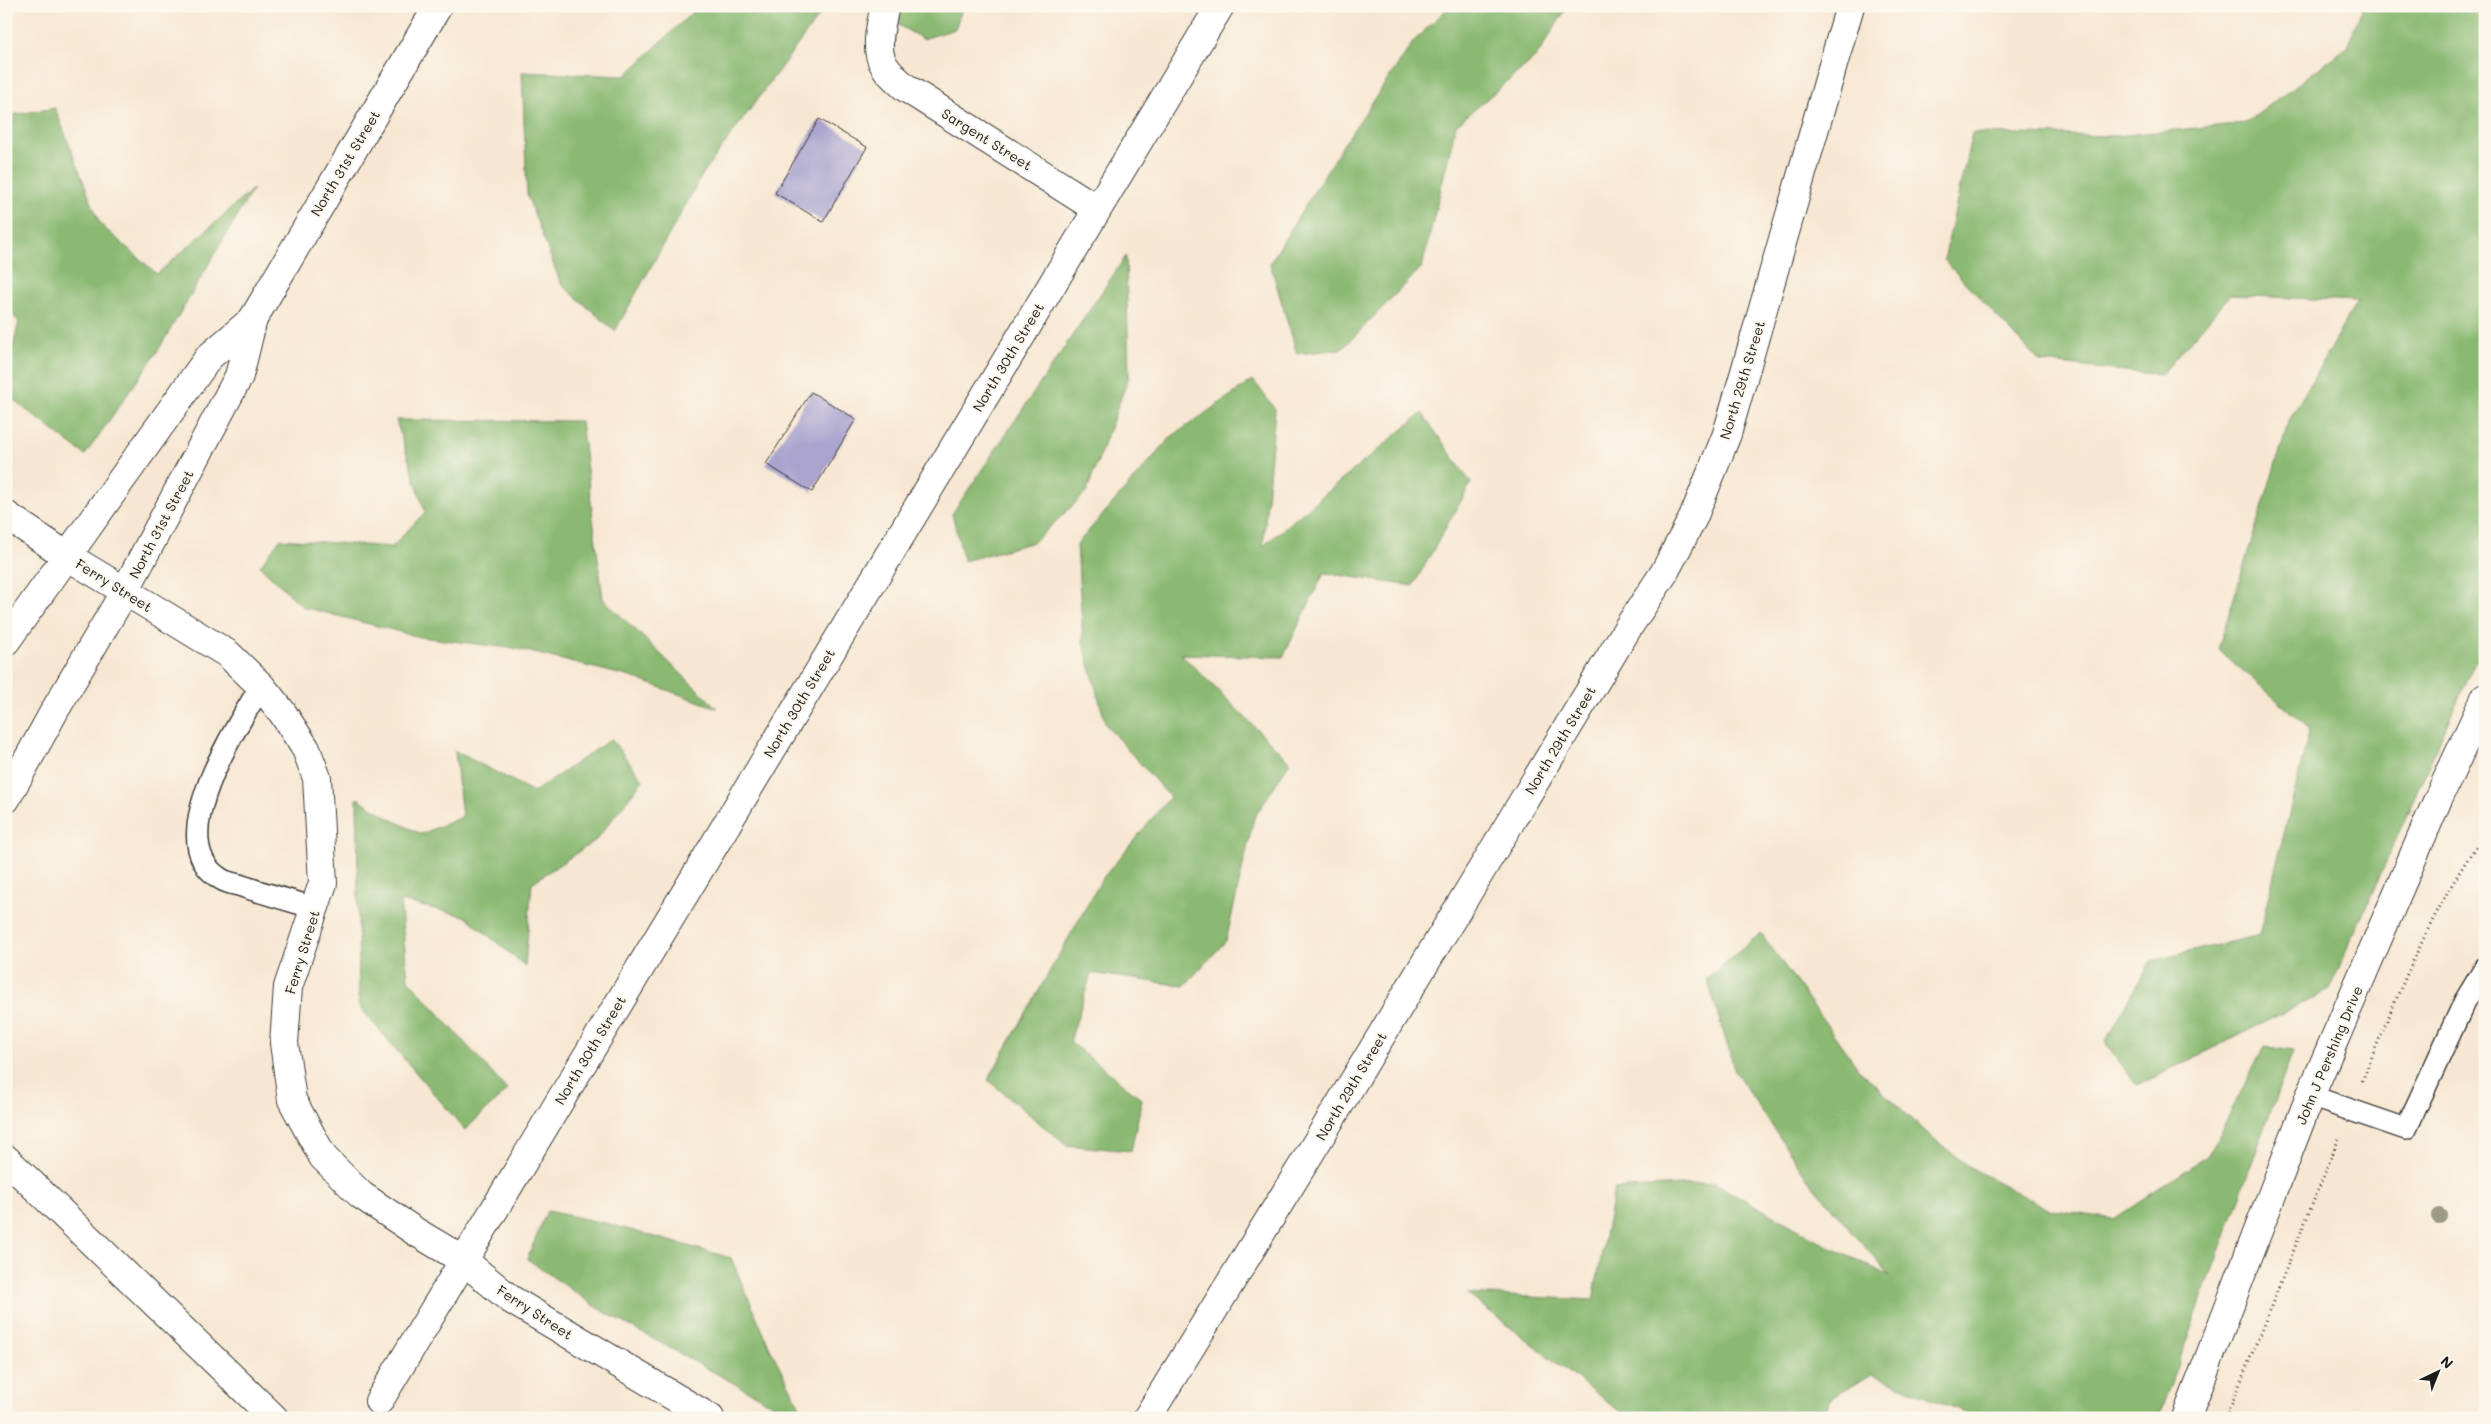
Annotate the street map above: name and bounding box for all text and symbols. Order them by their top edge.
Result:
street label: Sargent Street [938,104,1036,174]
street label: North 31st Street [306,106,384,220]
street label: North 30th Street [968,299,1048,415]
street label: North 29th Street [1715,318,1769,442]
street label: North 31st Street [124,466,198,582]
street label: Ferry Street [72,554,156,616]
street label: North 30th Street [759,645,839,761]
street label: North 29th Street [1520,682,1600,798]
street label: Ferry Street [280,908,324,996]
street label: John J Pershing Drive [2291,983,2367,1127]
street label: North 30th Street [550,992,630,1108]
street label: North 29th Street [1311,1028,1391,1144]
street label: Ferry Street [493,1280,577,1344]
north arrow [2414,1346,2464,1396]
text: N [2437,1352,2458,1373]

